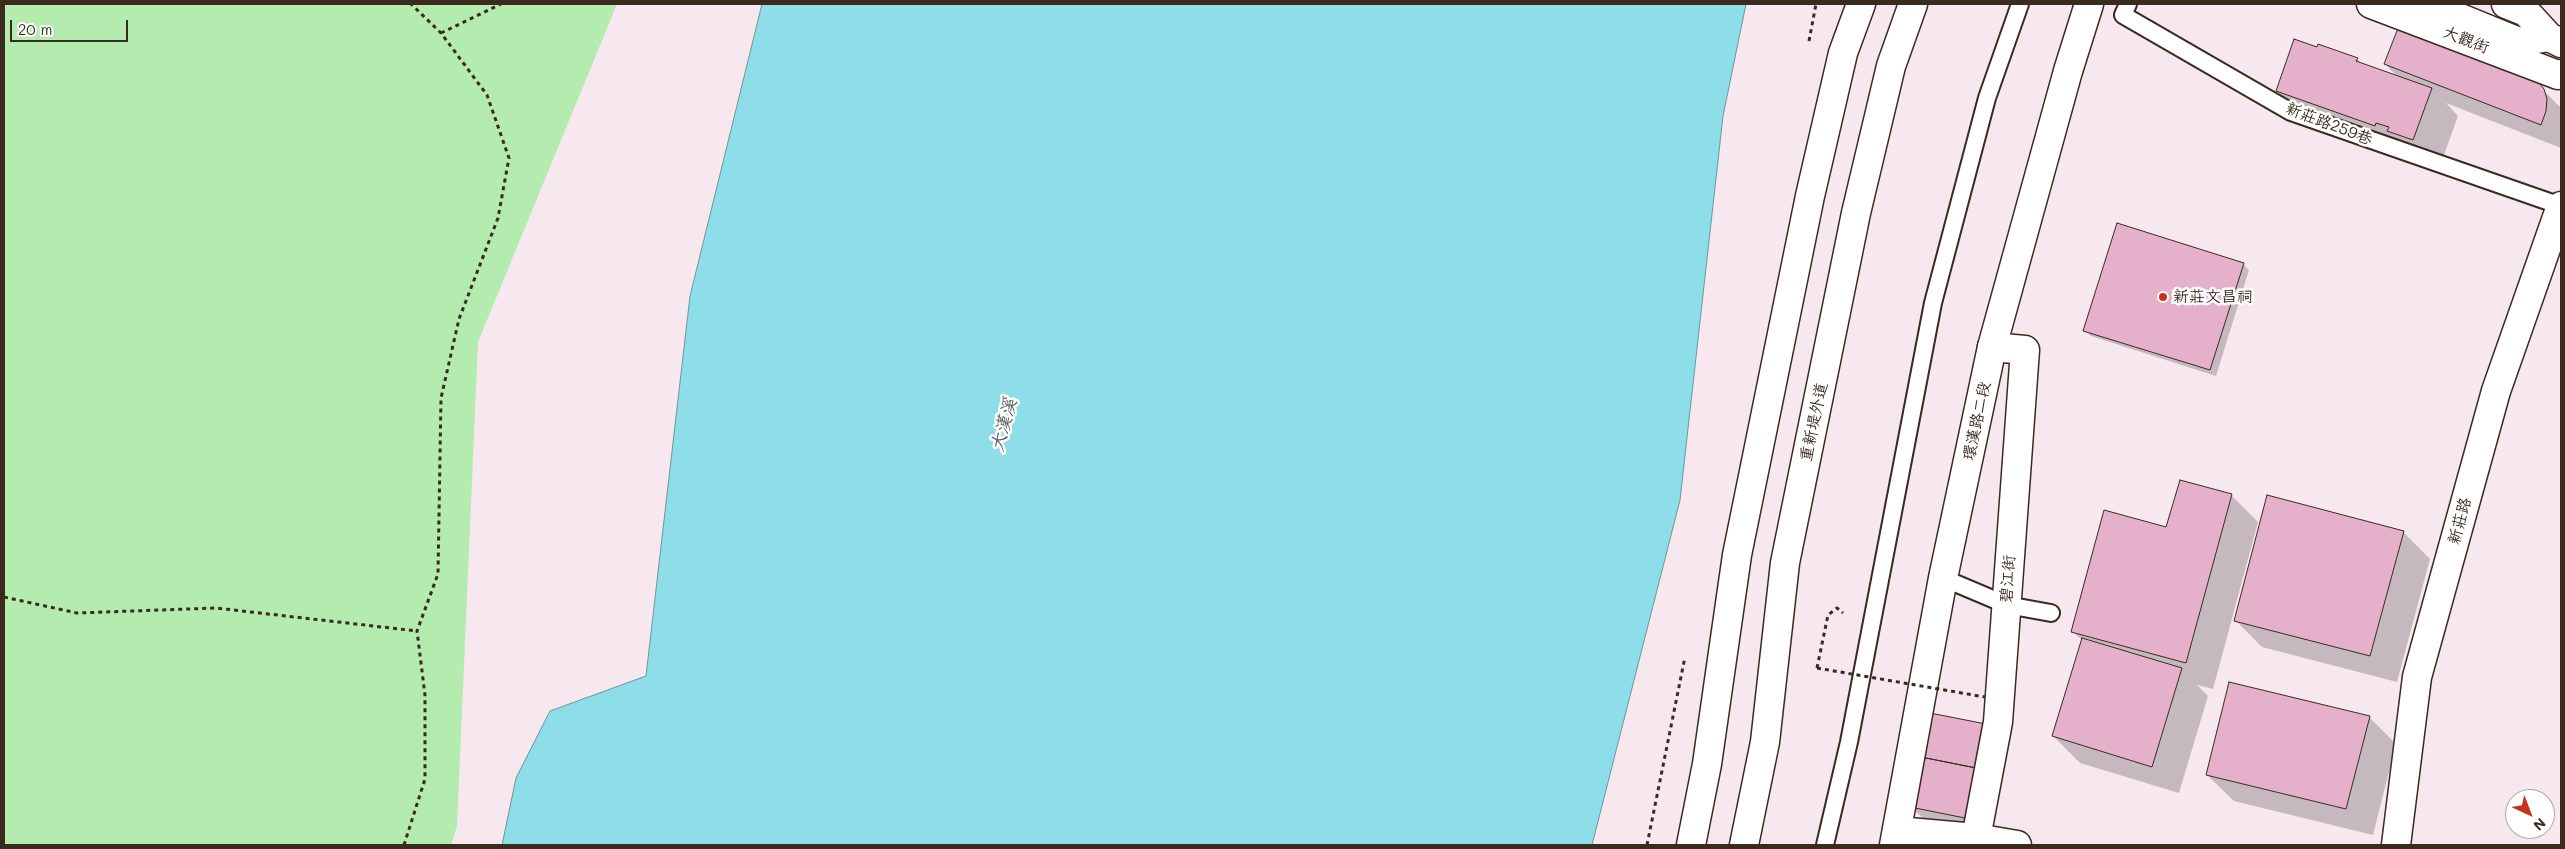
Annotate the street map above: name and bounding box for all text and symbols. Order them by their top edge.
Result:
scale bar [12,10,130,42]
text: 20 m [18,19,52,39]
street label: 大觀街 [2440,22,2492,58]
street label: 新莊路259巷 [2283,99,2375,149]
place label: 新莊文昌祠 [2173,287,2253,307]
marker: 新莊文昌祠 [2157,291,2169,303]
street label: 環漢路二段 [1959,380,1995,462]
street label: 重新堤外道 [1796,381,1832,463]
water label: 大漢溪 [987,396,1021,454]
street label: 新莊路 [2445,495,2475,547]
street label: 碧江街 [1997,554,2019,604]
north arrow [2505,789,2555,839]
text: N [2530,814,2550,835]

